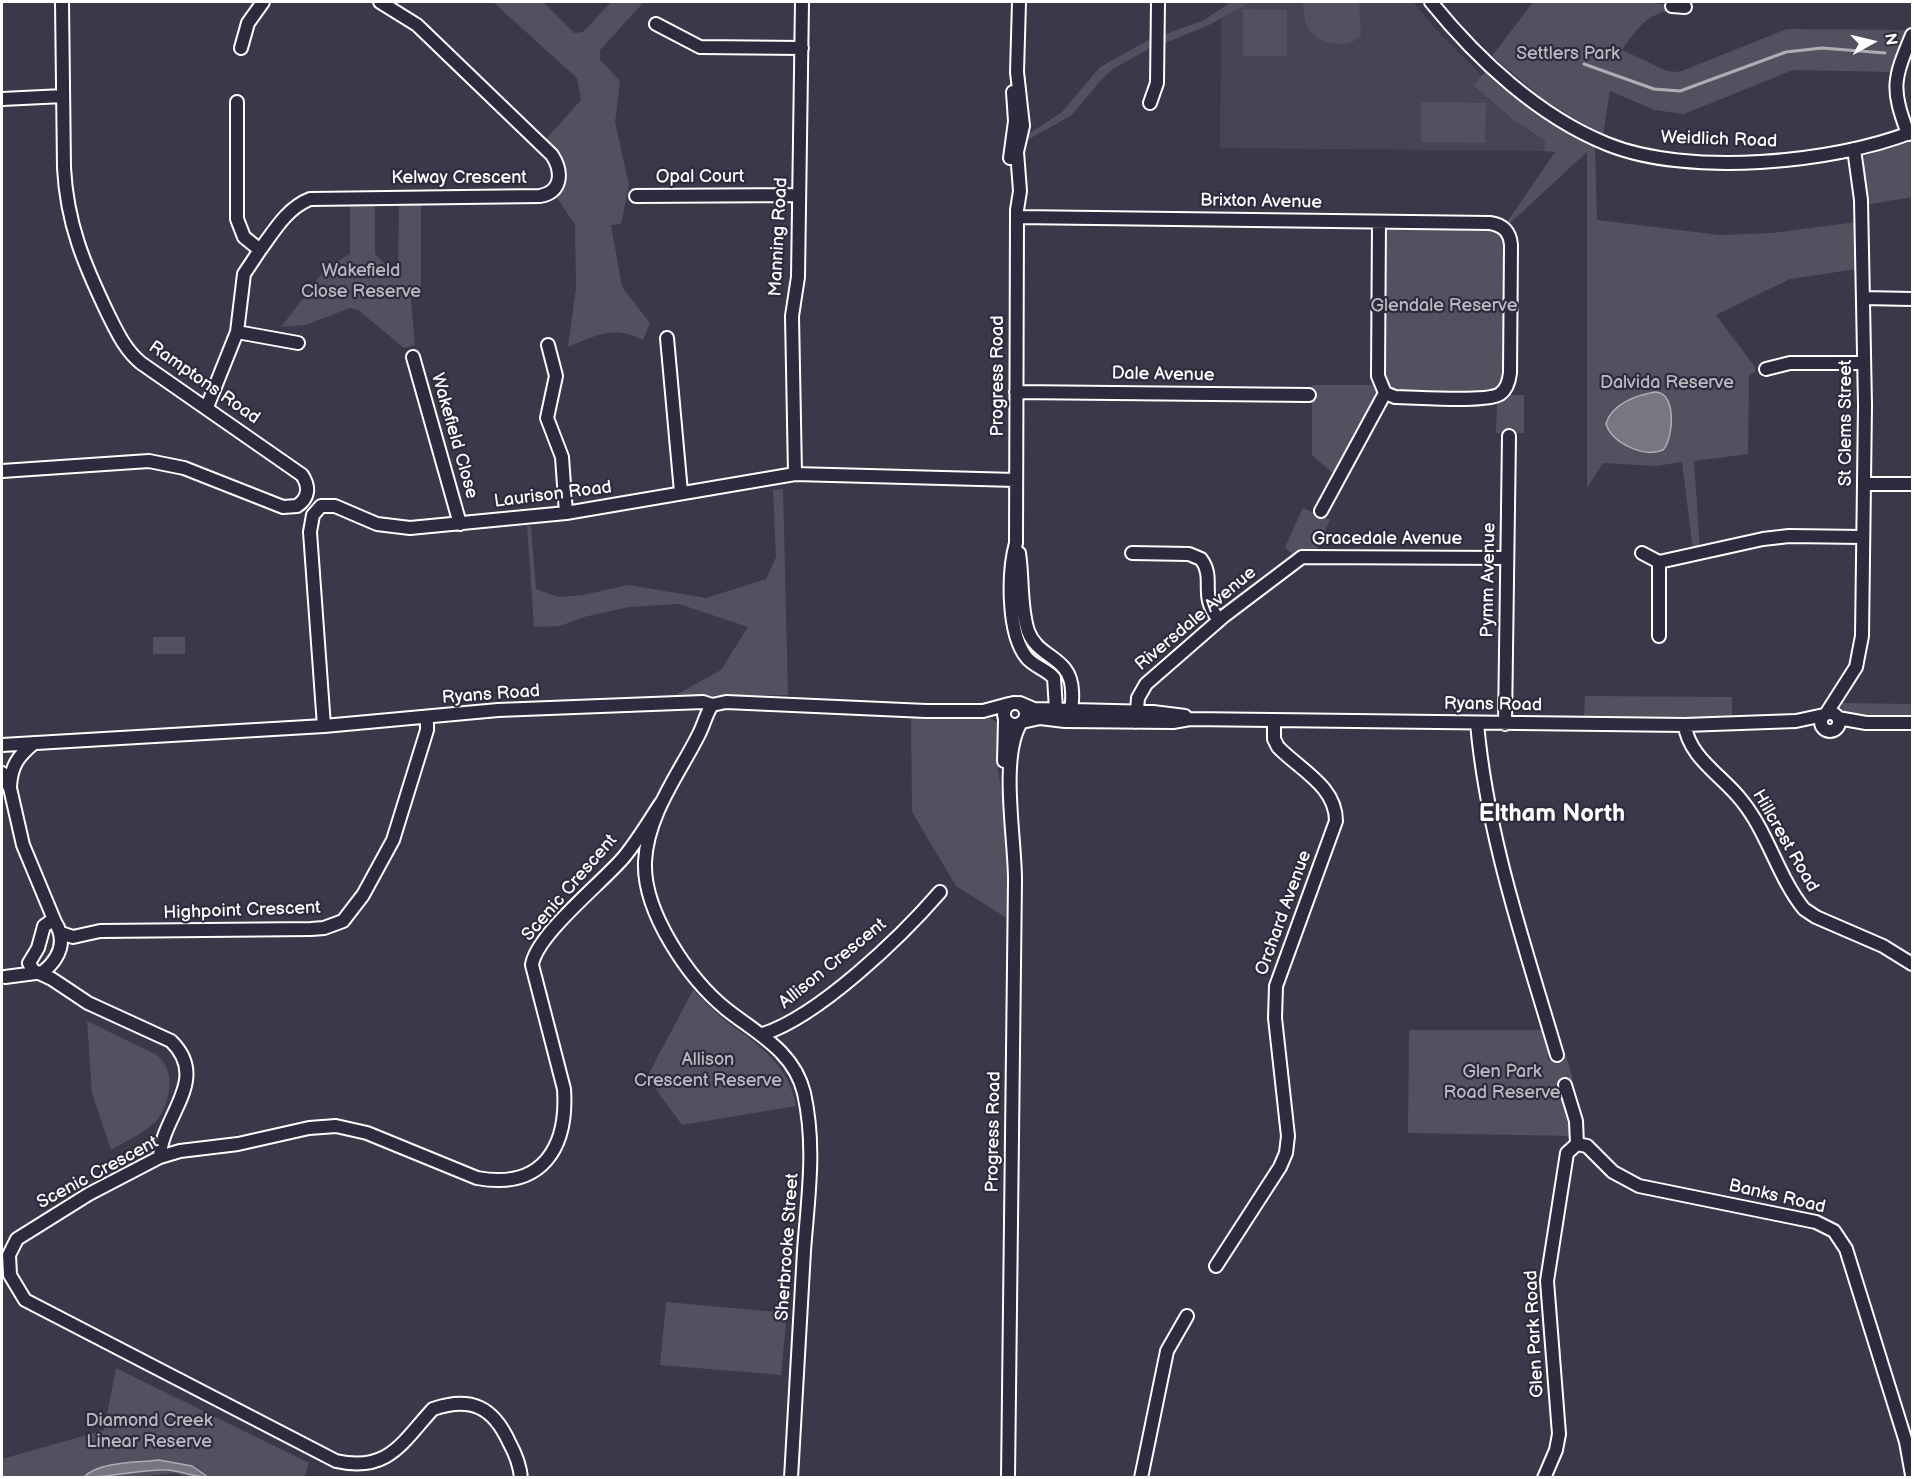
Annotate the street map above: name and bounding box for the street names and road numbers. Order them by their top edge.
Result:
street label: Weidlich Road [1660,127,1778,153]
street label: Opal Court [656,166,744,188]
street label: Kelway Crescent [391,167,527,189]
street label: Manning Road [765,177,793,297]
street label: Brixton Avenue [1200,190,1322,214]
street label: Progress Road [987,315,1009,437]
street label: Ramptons Road [144,337,264,429]
street label: St Clems Street [1835,360,1857,486]
street label: Dale Avenue [1111,363,1215,387]
street label: Wakefield Close [426,371,482,501]
street label: Laurison Road [493,477,613,513]
street label: Pymm Avenue [1477,522,1501,638]
street label: Gracedale Avenue [1312,528,1462,550]
street label: Riversdale Avenue [1131,562,1261,676]
street label: Ryans Road [441,681,541,709]
street label: Ryans Road [1444,693,1542,717]
street label: Hillcrest Road [1747,786,1823,896]
street label: Scenic Crescent [518,830,622,946]
street label: Orchard Avenue [1251,848,1317,978]
street label: Highpoint Crescent [163,897,321,925]
street label: Allison Crescent [775,914,891,1014]
street label: Progress Road [982,1071,1006,1193]
street label: Scenic Crescent [34,1132,162,1214]
street label: Sherbrooke Street [772,1172,804,1322]
street label: Banks Road [1726,1175,1828,1219]
street label: Glen Park Road [1521,1270,1549,1398]

